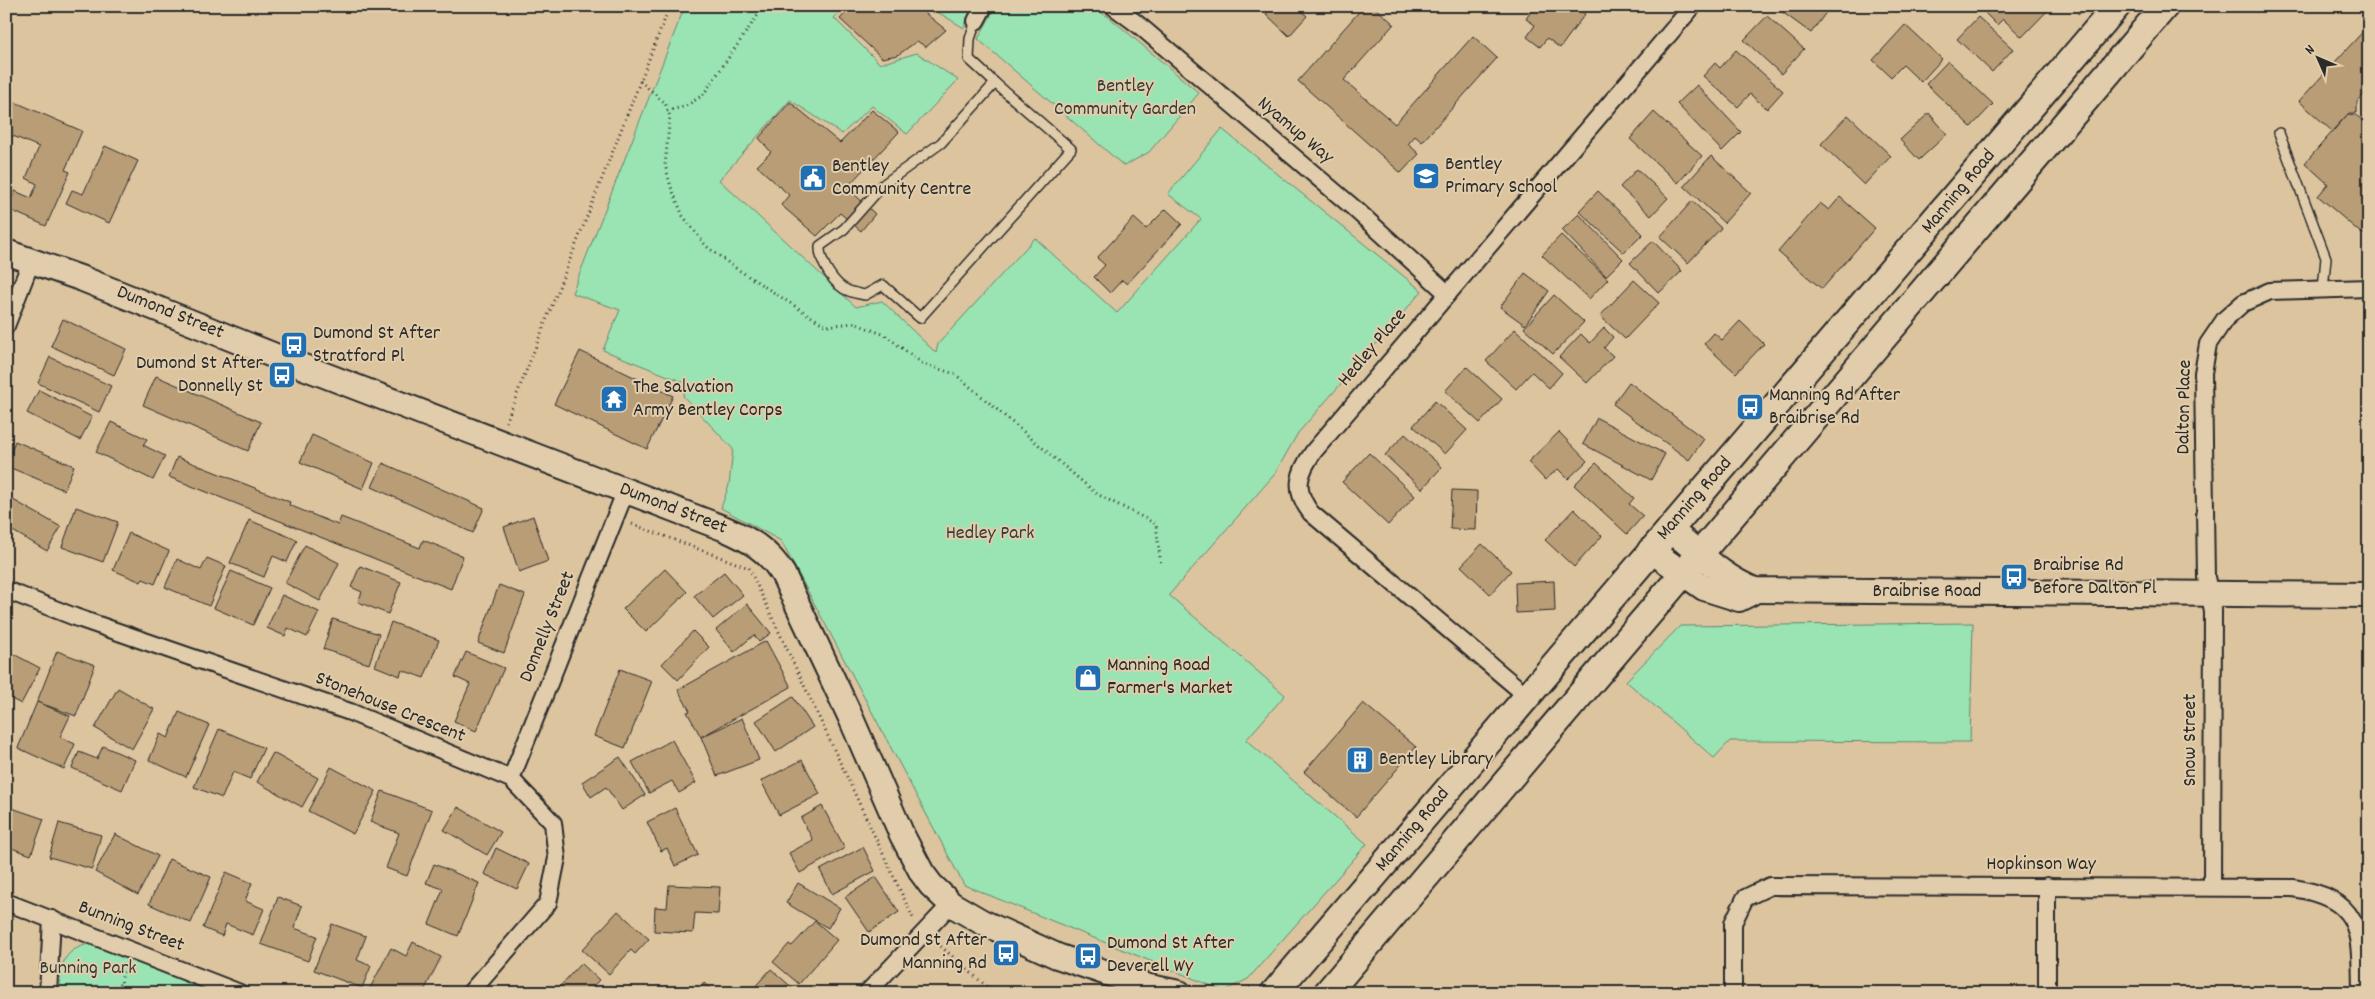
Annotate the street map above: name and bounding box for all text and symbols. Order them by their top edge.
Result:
north arrow [2292,32,2342,82]
text: N [2301,41,2320,60]
park label: Bentley Community Garden [1054,73,1196,124]
street label: Nyamup Way [1251,91,1340,172]
street label: Manning Road [1915,143,2003,241]
place label: Bentley Primary School [1445,151,1557,202]
place label: Bentley Community Centre [832,153,972,204]
school or university icon: Bentley Primary School [1411,161,1441,191]
public building icon: Bentley Community Centre [798,163,828,193]
street label: Dumond Street [112,279,228,347]
street label: Hedley Place [1332,303,1414,393]
place label: Dumond St After Stratford Pl [313,320,441,371]
bus stop icon: Dumond St After Stratford Pl [279,330,309,360]
place label: Dumond St After Donnelly St [136,350,264,401]
street label: Dalton Place [2170,359,2200,455]
bus stop icon: Dumond St After Donnelly St [267,360,297,390]
place label: The Salvation Army Bentley Corps [633,374,783,425]
place label: Manning Rd After Braibrise Rd [1769,382,1901,433]
temple icon: The Salvation Army Bentley Corps [599,384,629,414]
bus stop icon: Manning Rd After Braibrise Rd [1735,392,1765,422]
street label: Manning Road [1651,451,1739,547]
street label: Dumond Street [615,476,731,542]
park label: Hedley Park [946,520,1034,548]
place label: Braibrise Rd Before Dalton Pl [2033,552,2157,603]
bus stop icon: Braibrise Rd Before Dalton Pl [1999,562,2029,592]
street label: Donnelly Street [513,567,583,687]
street label: Braibrise Road [1873,578,1981,606]
place label: Manning Road Farmer's Market [1107,652,1233,703]
shop icon: Manning Road Farmer's Market [1073,663,1103,693]
street label: Stonehouse Crescent [311,665,469,751]
street label: Snow Street [2177,693,2205,787]
building icon: Bentley Library [1345,745,1375,775]
place label: Bentley Library [1379,746,1494,774]
street label: Manning Road [1369,781,1457,879]
street label: Hopkinson Way [1986,851,2097,879]
street label: Bunning Street [74,894,188,960]
place label: Dumond St After Manning Rd [860,927,988,978]
place label: Dumond St After Deverell Wy [1107,930,1235,981]
bus stop icon: Dumond St After Manning Rd [991,938,1021,968]
bus stop icon: Dumond St After Deverell Wy [1073,941,1103,971]
park label: Bunning Park [40,955,136,983]

